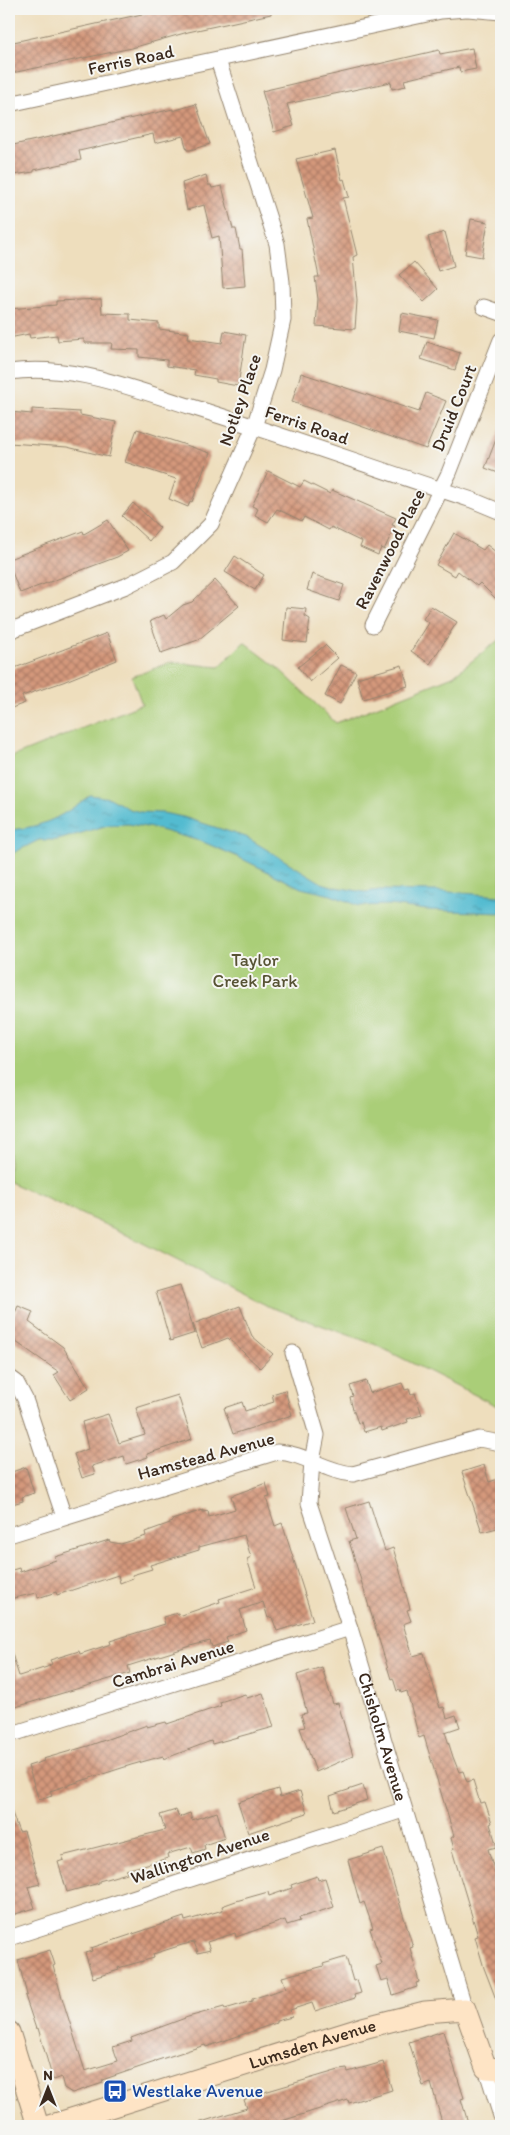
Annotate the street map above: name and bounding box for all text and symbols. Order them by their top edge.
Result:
street label: Ferris Road [86,40,176,80]
street label: Notley Place [214,351,266,449]
street label: Druid Court [427,361,481,455]
street label: Ferris Road [262,400,352,450]
street label: Ravenwood Place [350,485,430,613]
park label: Taylor Creek Park [213,949,298,992]
street label: Hamstead Avenue [135,1427,277,1485]
street label: Cambrai Avenue [109,1635,237,1693]
street label: Chisholm Avenue [353,1669,413,1804]
street label: Wallington Avenue [128,1823,272,1889]
street label: Lumsden Avenue [246,2014,378,2074]
north arrow [22,2062,72,2112]
text: N [43,2067,53,2084]
bus stop icon: Westlake Avenue [102,2078,128,2104]
place label: Westlake Avenue [132,2080,263,2102]

